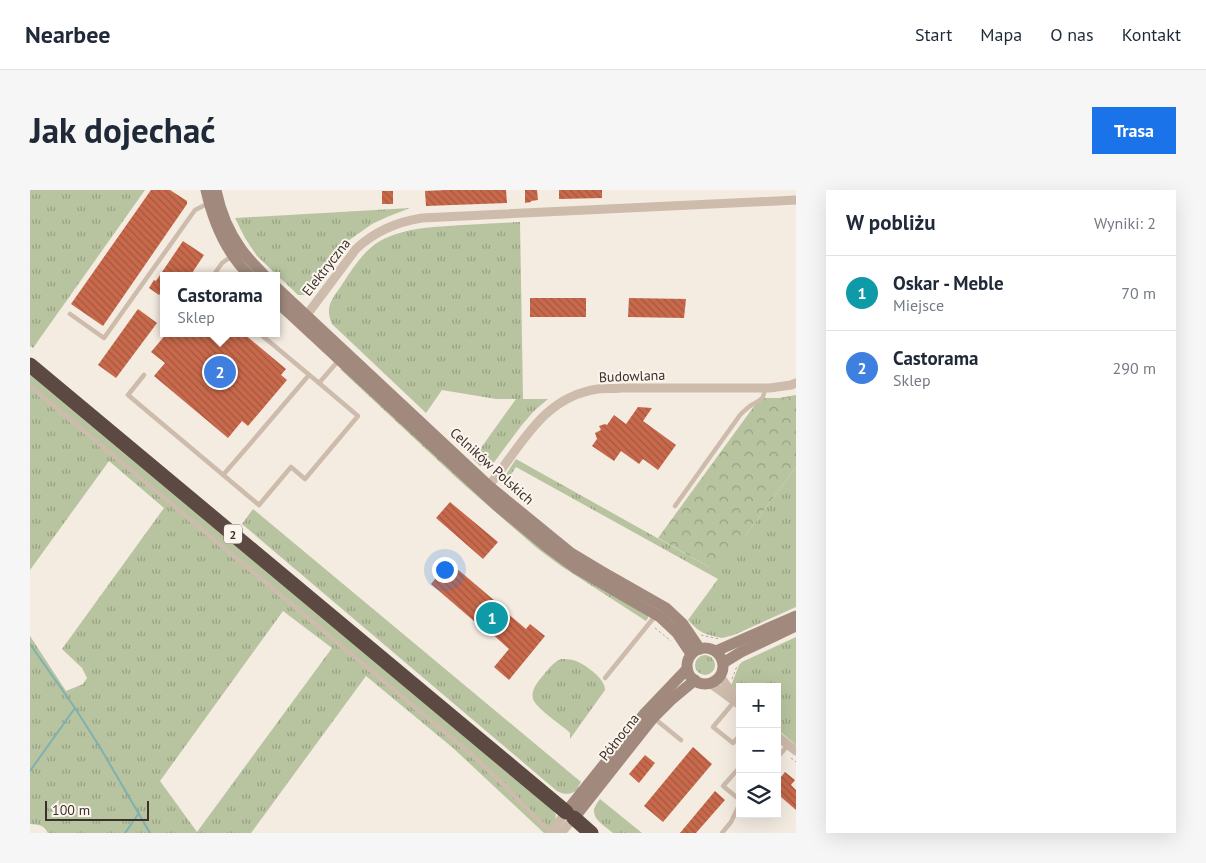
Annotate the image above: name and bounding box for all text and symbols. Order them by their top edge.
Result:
text: Nearbee [25,19,110,50]
text: Start [915,23,952,46]
text: Mapa [980,23,1022,46]
text: O nas [1050,23,1094,46]
text: Kontakt [1122,23,1181,46]
text: Jak dojechać [30,107,215,153]
button: Trasa [1092,107,1176,154]
text: W pobliżu [846,209,935,236]
text: Wyniki: 2 [1094,213,1156,233]
street label: Elektryczna [298,235,354,299]
text: Oskar - Meble [893,271,1004,295]
popup [160,272,280,337]
text: Castorama [177,283,263,307]
text: 1 [857,283,867,303]
text: 70 m [1121,283,1156,303]
text: Miejsce [893,295,944,315]
text: Sklep [177,307,215,327]
text: Castorama [893,346,978,370]
pin: 2 [204,353,236,391]
text: 2 [857,358,867,378]
text: 290 m [1113,358,1156,378]
street label: Budowlana [598,366,666,386]
text: Sklep [893,370,931,390]
street label: Celników Polskich [446,424,538,508]
road number: 2 [224,524,242,544]
your location [432,557,458,583]
pin: 1 [476,599,508,637]
map controls [736,683,781,818]
button: + [736,683,781,728]
street label: Północna [595,710,643,764]
button: − [736,728,781,773]
button: layers [736,773,781,818]
scale bar [45,798,149,821]
text: 100 m [52,801,90,819]

